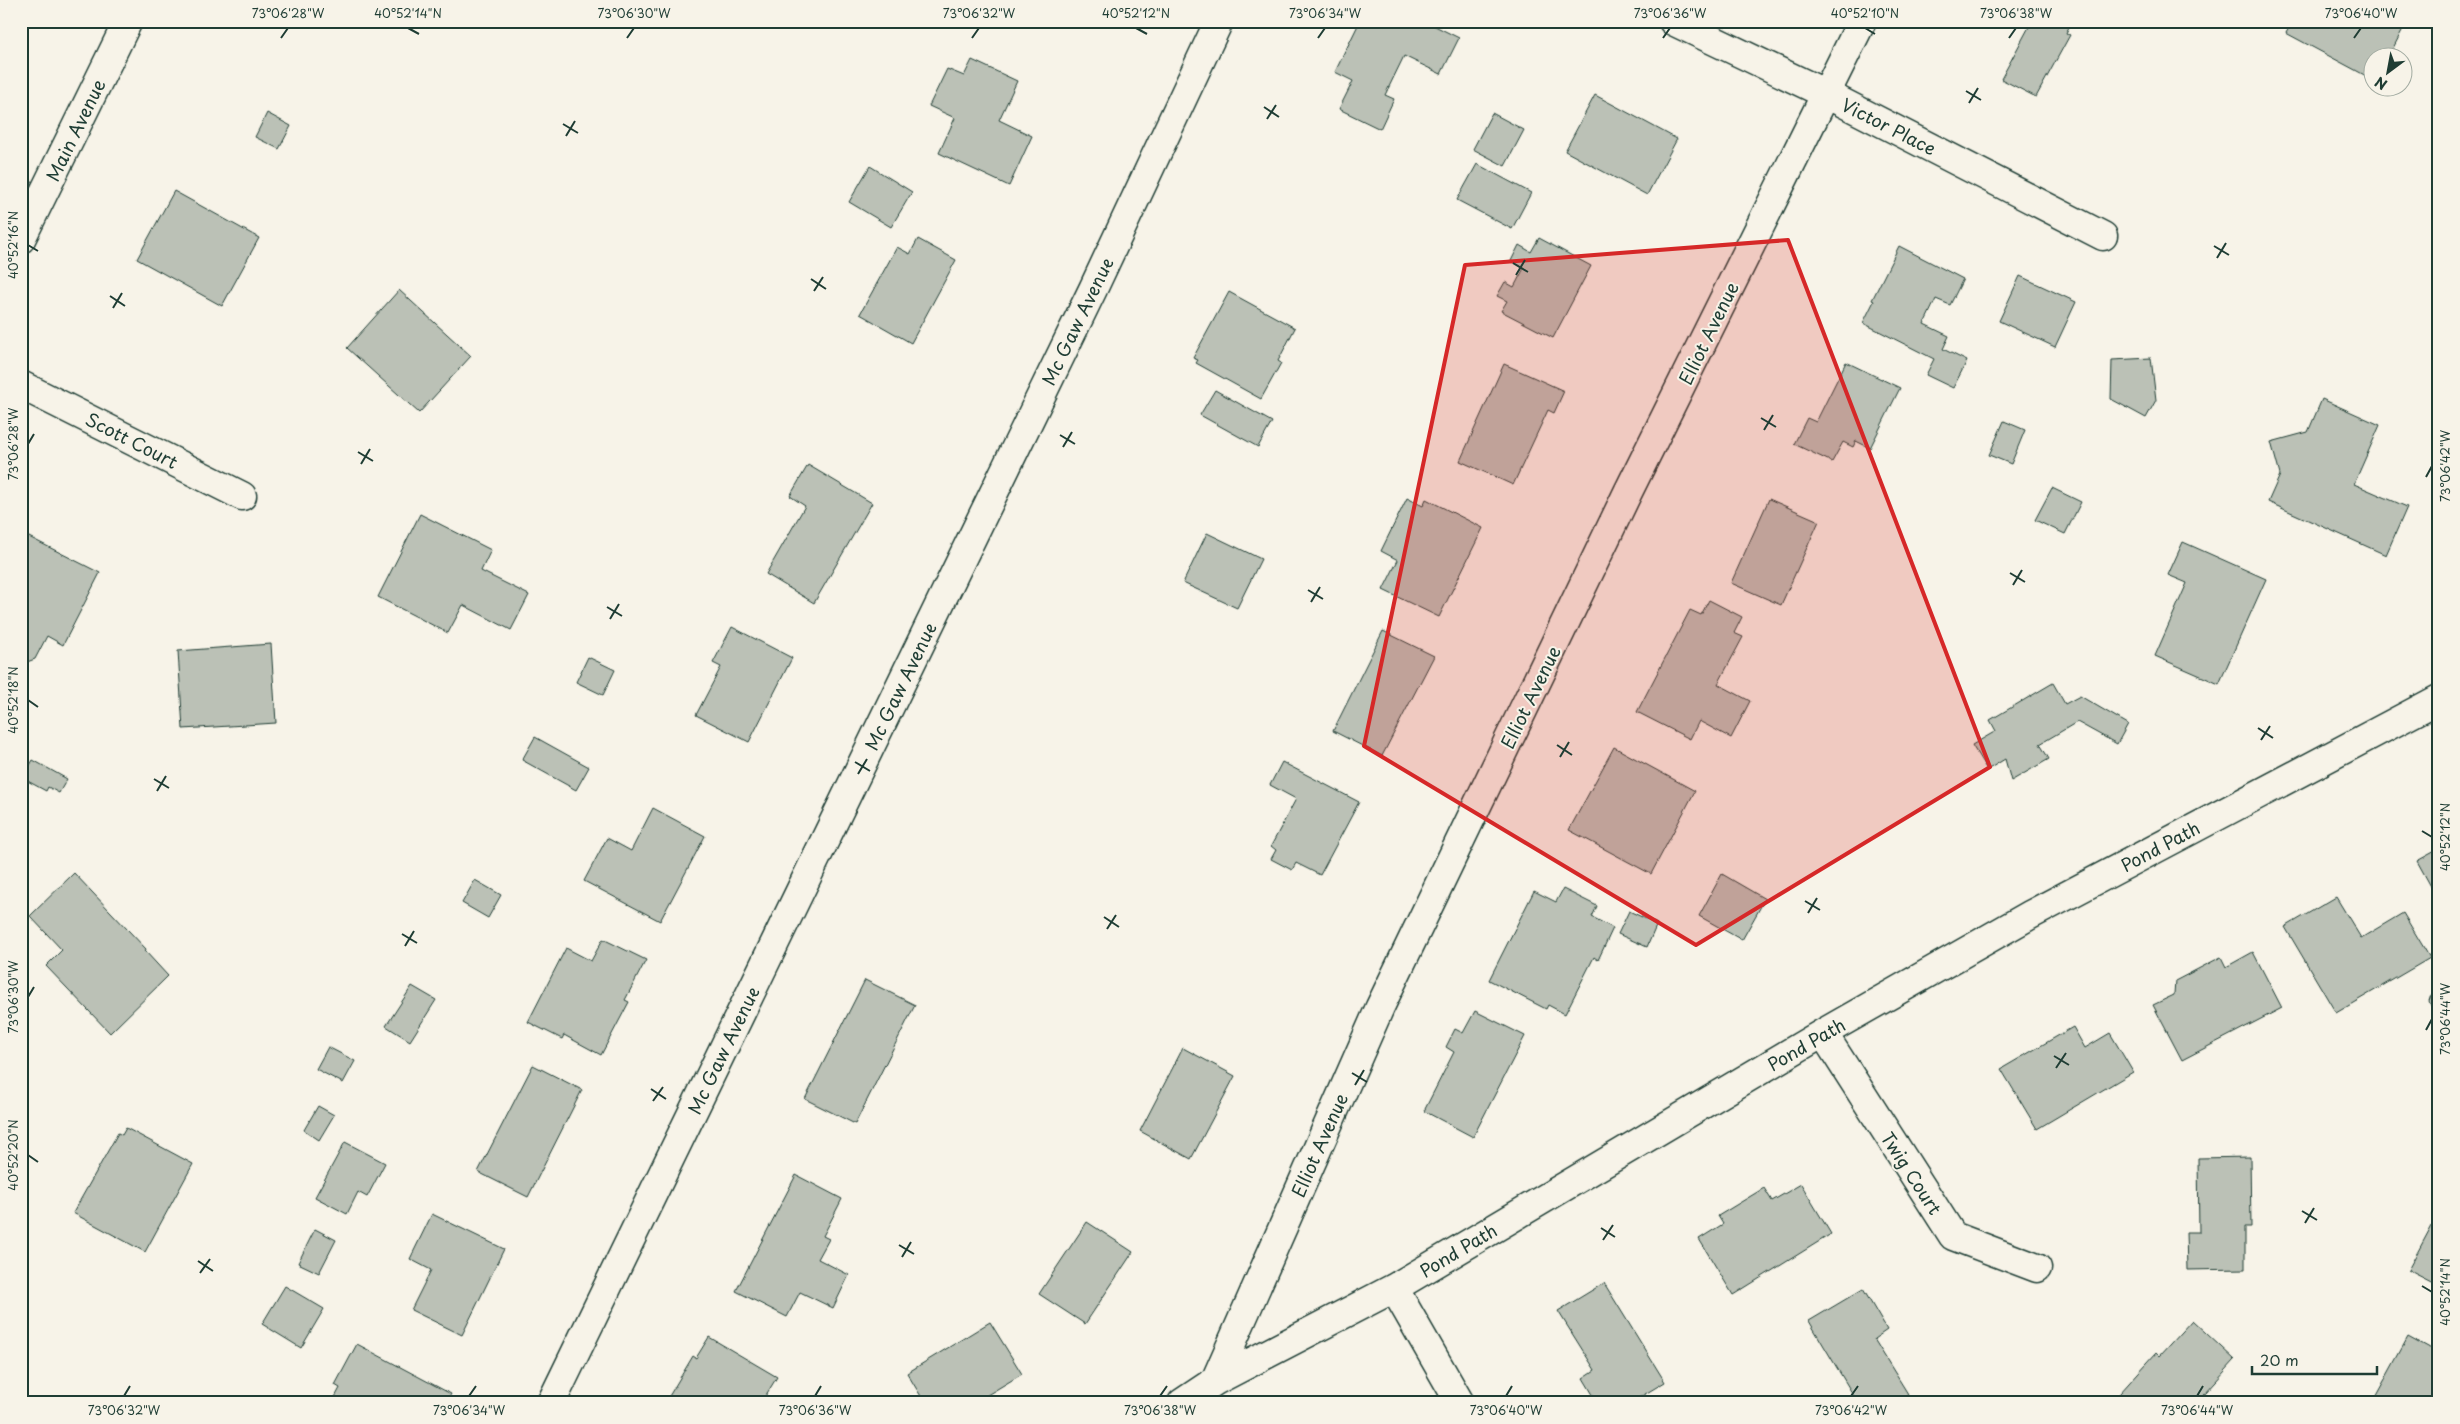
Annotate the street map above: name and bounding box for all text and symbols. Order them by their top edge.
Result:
text: 73°06'28"W [252,4,325,22]
text: 40°52'14"N [374,4,442,22]
text: 73°06'30"W [598,4,671,22]
text: 73°06'32"W [943,4,1016,22]
text: 40°52'12"N [1102,4,1170,22]
text: 73°06'34"W [1289,4,1362,22]
text: 73°06'36"W [1634,4,1707,22]
text: 40°52'10"N [1831,4,1899,22]
text: 73°06'38"W [1980,4,2053,22]
text: 73°06'40"W [2325,4,2398,22]
north arrow [2362,48,2412,98]
text: N [2371,72,2391,95]
street label: Main Avenue [39,74,112,186]
street label: Victor Place [1837,91,1941,161]
text: 40°52'16"N [4,211,22,279]
street label: Mc Gaw Avenue [1034,252,1120,390]
street label: Elliot Avenue [1671,277,1745,389]
street label: Scott Court [81,405,183,475]
text: 73°06'28"W [4,407,22,480]
text: 73°06'42"W [2436,429,2454,502]
street label: Mc Gaw Avenue [857,617,943,755]
street label: Elliot Avenue [1493,641,1567,753]
text: 40°52'18"N [4,666,22,734]
text: 40°52'12"N [2436,803,2454,871]
street label: Pond Path [2116,814,2204,878]
text: 73°06'30"W [4,960,22,1033]
street label: Mc Gaw Avenue [680,981,766,1119]
text: 73°06'44"W [2436,982,2454,1055]
street label: Pond Path [1762,1011,1850,1077]
street label: Elliot Avenue [1284,1088,1354,1201]
text: 40°52'20"N [4,1119,22,1191]
street label: Twig Court [1875,1126,1949,1220]
street label: Pond Path [1414,1216,1502,1284]
text: 40°52'14"N [2436,1258,2454,1326]
scale bar [2252,1344,2378,1376]
text: 20 m [2260,1348,2299,1371]
text: 73°06'32"W [88,1401,161,1419]
text: 73°06'34"W [433,1401,506,1419]
text: 73°06'36"W [779,1401,852,1419]
text: 73°06'38"W [1124,1401,1197,1419]
text: 73°06'40"W [1470,1401,1543,1419]
text: 73°06'42"W [1815,1401,1888,1419]
text: 73°06'44"W [2161,1401,2234,1419]

